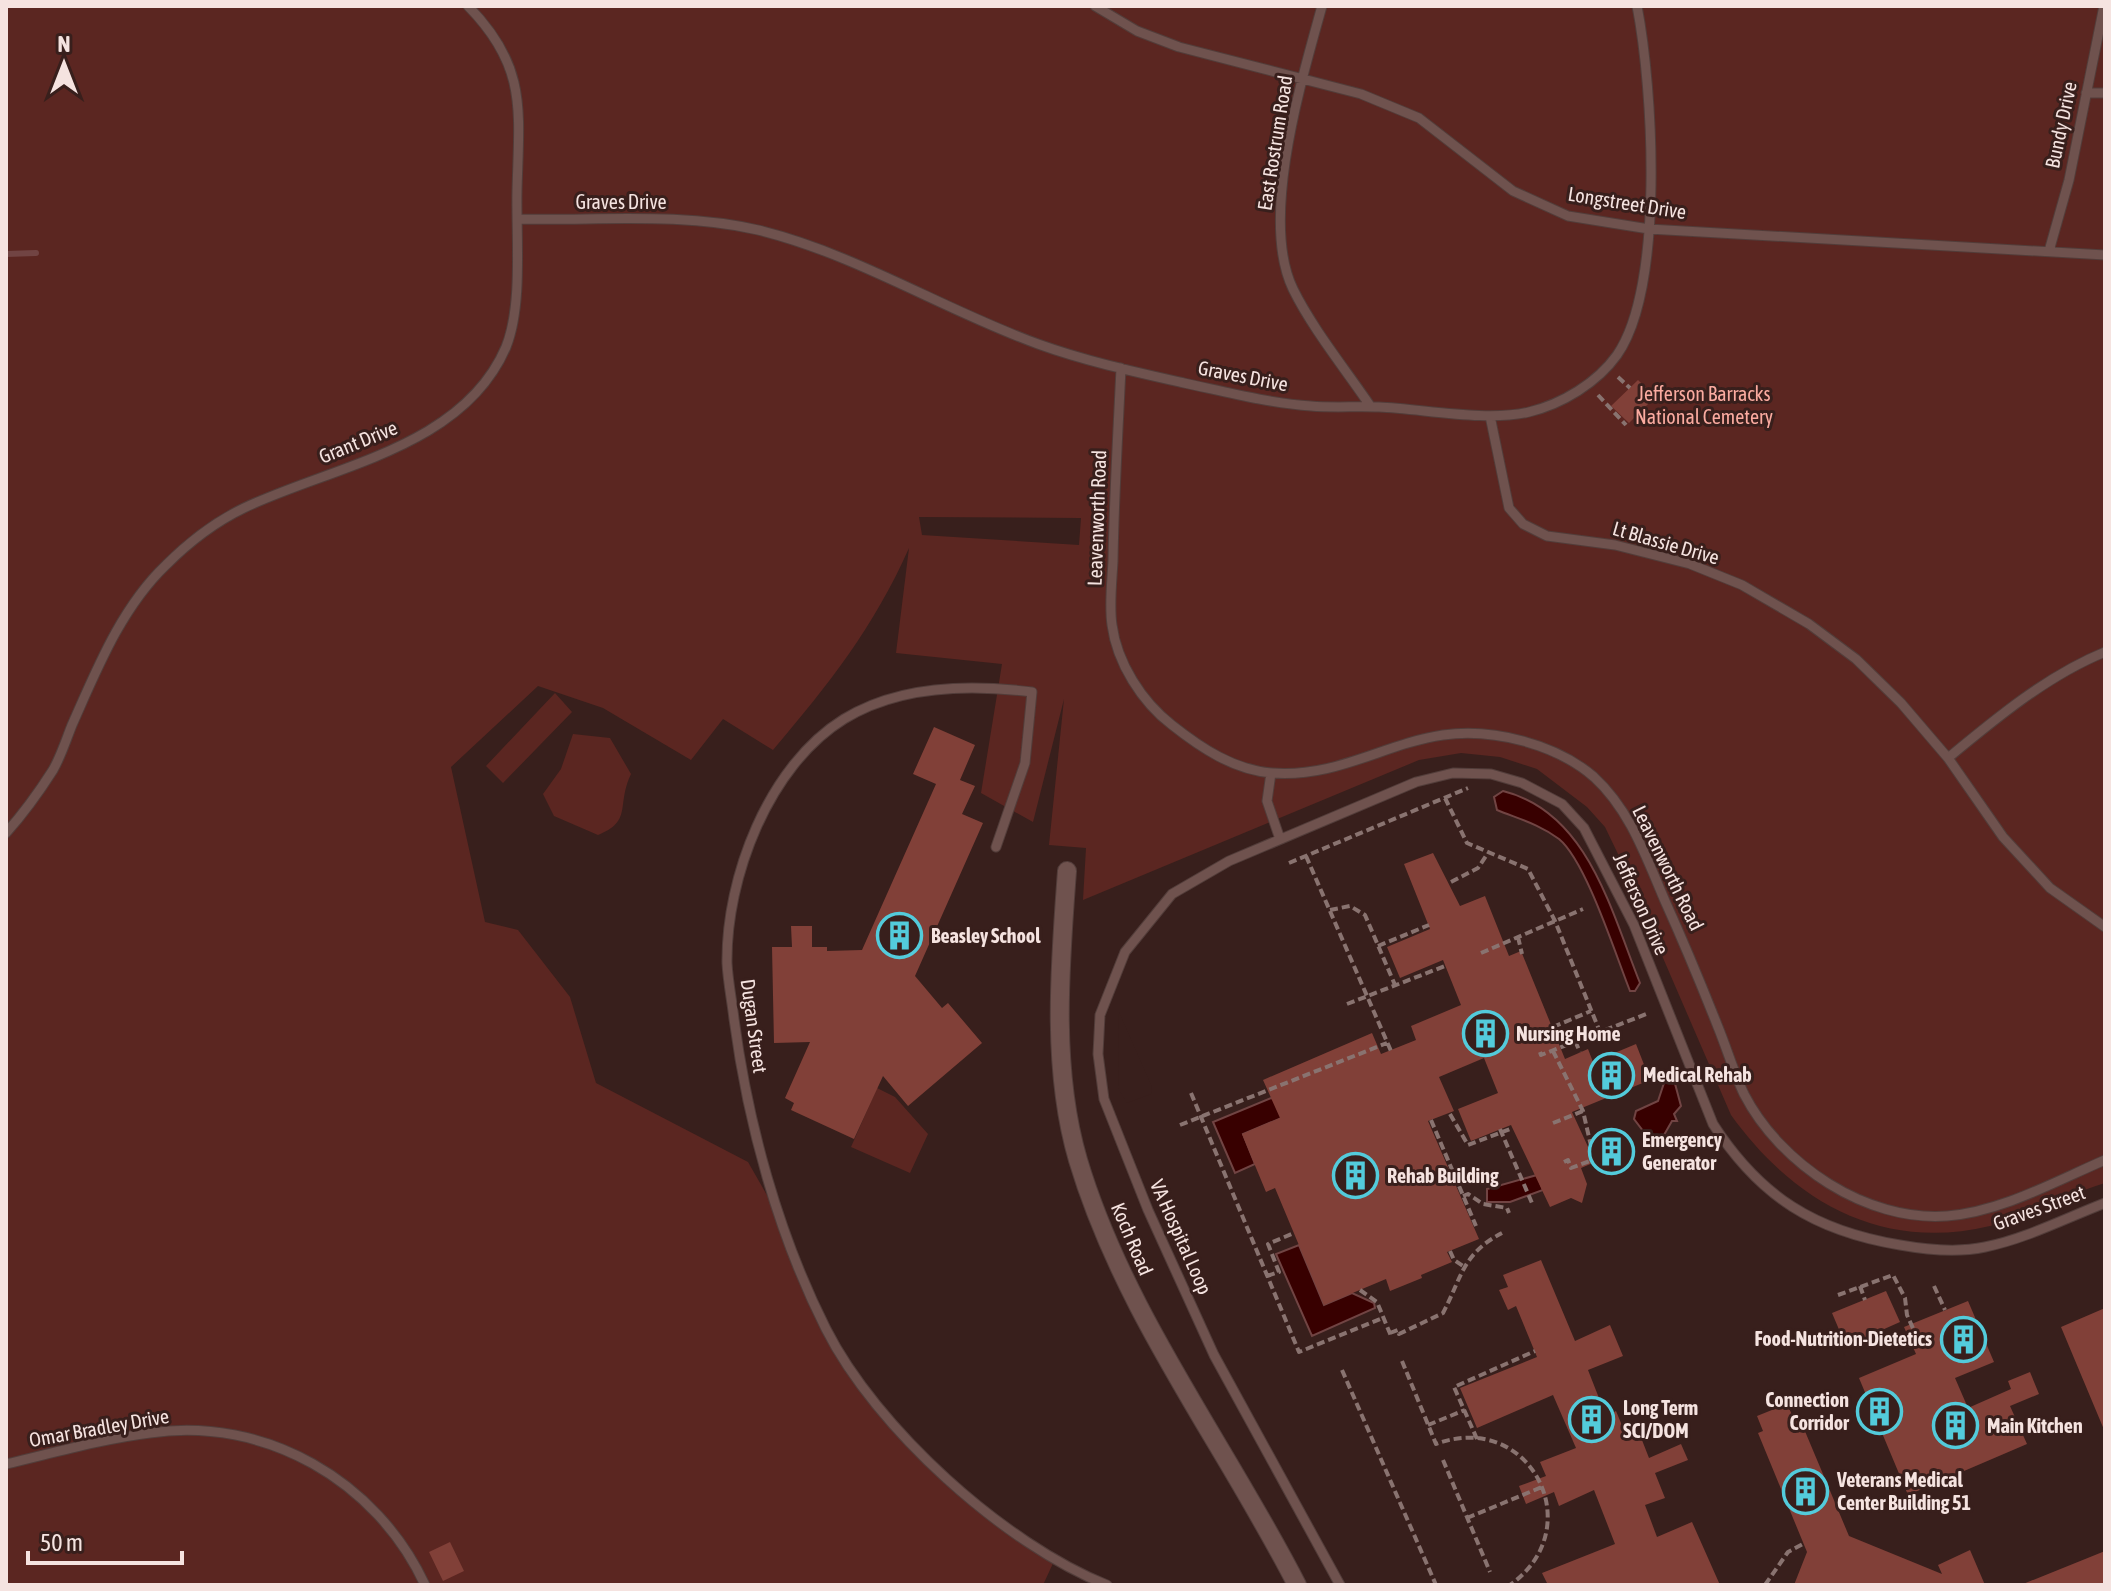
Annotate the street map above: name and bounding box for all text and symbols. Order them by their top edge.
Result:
north arrow [24,24,104,104]
text: N [58,31,70,57]
street label: East Rostrum Road [1252,74,1297,212]
street label: Bundy Drive [2040,79,2081,170]
street label: Longstreet Drive [1566,182,1688,223]
street label: Graves Drive [575,190,667,213]
street label: Graves Drive [1196,356,1290,395]
park label: Jefferson Barracks National Cemetery [1635,382,1773,428]
street label: Grant Drive [315,415,400,468]
street label: Leavenworth Road [1083,450,1110,586]
street label: Lt Blassie Drive [1610,516,1722,569]
street label: Leavenworth Road [1628,802,1709,934]
street label: Jefferson Drive [1609,849,1674,958]
building icon: Beasley School [876,912,924,960]
place label: Beasley School [931,924,1041,947]
street label: Dugan Street [737,977,773,1075]
building icon: Nursing Home [1461,1010,1509,1058]
place label: Nursing Home [1516,1022,1621,1045]
building icon: Medical Rehab [1588,1051,1636,1099]
place label: Medical Rehab [1643,1063,1752,1086]
building icon: Emergency Generator [1587,1127,1635,1175]
place label: Emergency Generator [1642,1128,1723,1174]
building icon: Rehab Building [1332,1152,1380,1200]
place label: Rehab Building [1387,1164,1499,1187]
street label: VA Hospital Loop [1146,1176,1217,1298]
street label: Graves Street [1990,1180,2088,1235]
street label: Koch Road [1107,1199,1158,1279]
building icon: Food-Nutrition-Dietetics [1939,1315,1987,1363]
place label: Food-Nutrition-Dietetics [1755,1327,1932,1350]
place label: Connection Corridor [1765,1388,1850,1434]
building icon: Connection Corridor [1856,1388,1904,1436]
building icon: Long Term SCI/DOM [1568,1396,1616,1444]
place label: Long Term SCI/DOM [1623,1396,1698,1442]
building icon: Main Kitchen [1932,1402,1980,1450]
street label: Omar Bradley Drive [27,1404,171,1451]
place label: Main Kitchen [1987,1414,2083,1437]
building icon: Veterans Medical Center Building 51 [1782,1468,1830,1516]
place label: Veterans Medical Center Building 51 [1836,1468,1971,1514]
scale bar [28,1515,182,1565]
text: 50 m [40,1529,83,1556]

